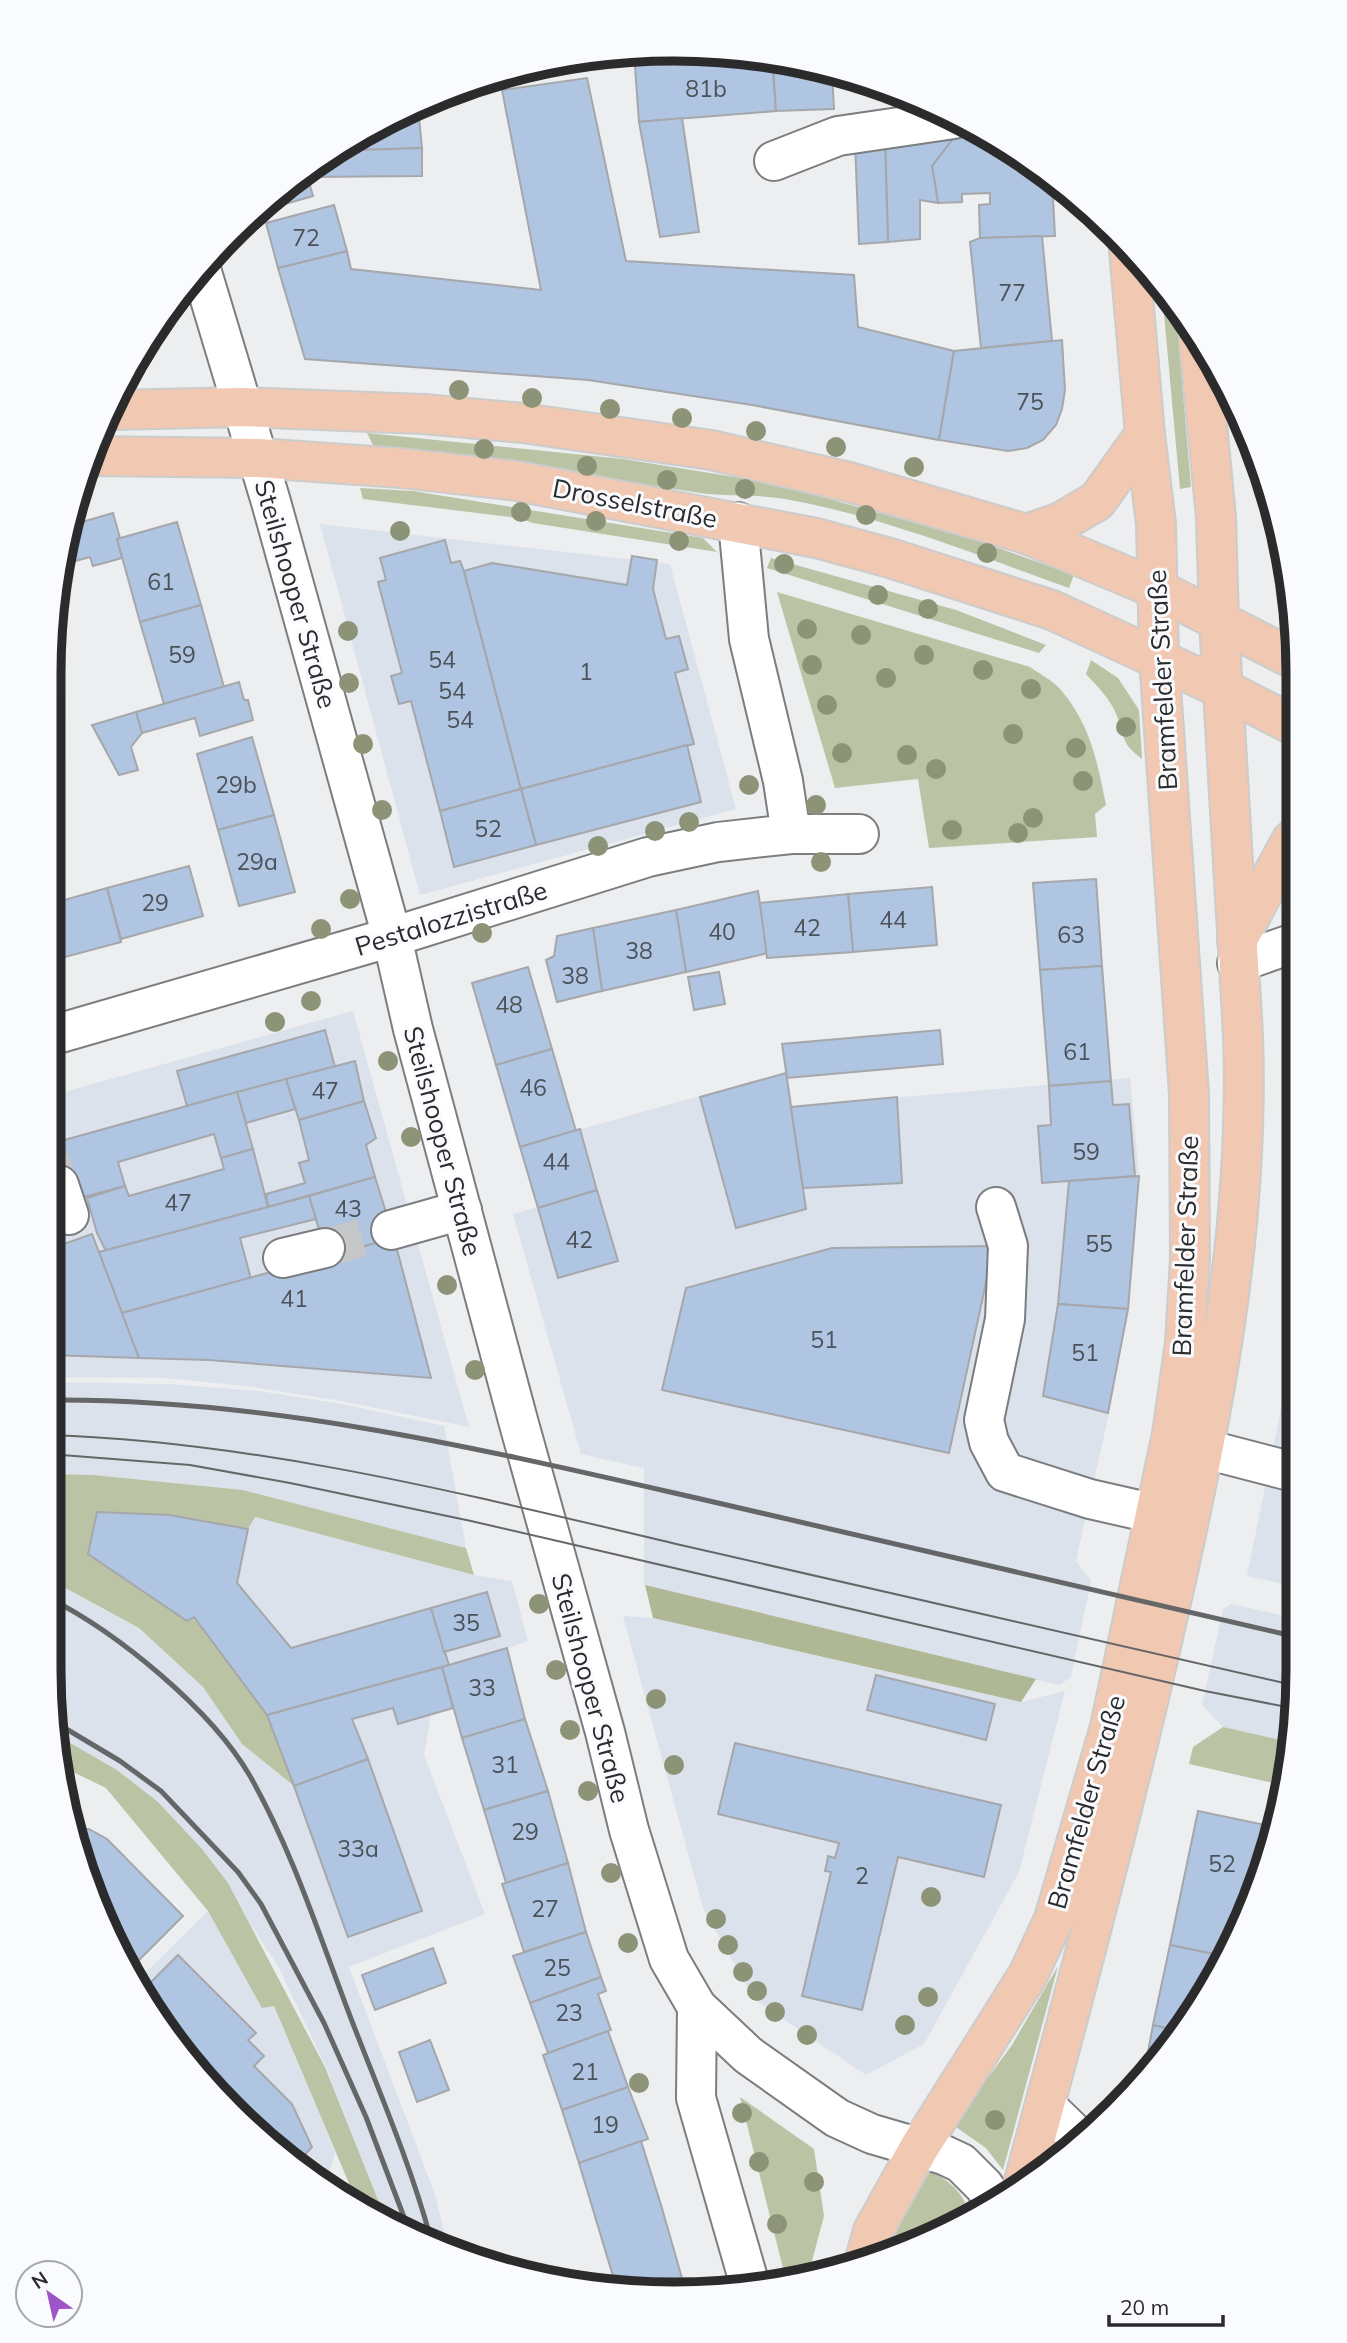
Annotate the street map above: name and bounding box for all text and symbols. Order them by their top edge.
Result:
house number: 81b [685,74,727,103]
house number: 72 [292,223,320,252]
house number: 77 [998,278,1026,307]
house number: 75 [1016,387,1044,416]
street label: Drosselstraße [550,471,720,535]
street label: Steilshooper Straße [248,476,344,712]
house number: 61 [147,567,175,596]
street label: Bramfelder Straße [1140,569,1184,791]
house number: 59 [168,640,196,669]
house number: 54 [428,645,456,674]
house number: 1 [579,657,593,686]
house number: 54 [438,676,466,705]
house number: 54 [446,705,474,734]
house number: 29b [215,770,257,799]
house number: 52 [474,814,502,843]
house number: 29a [236,847,278,876]
street label: Pestalozzistraße [351,873,551,963]
house number: 29 [141,888,169,917]
house number: 44 [879,905,907,934]
house number: 42 [793,913,821,942]
house number: 40 [708,917,736,946]
house number: 63 [1057,920,1085,949]
house number: 38 [625,936,653,965]
house number: 38 [561,961,589,990]
house number: 48 [495,990,523,1019]
street label: Steilshooper Straße [396,1023,490,1259]
house number: 61 [1063,1037,1091,1066]
house number: 46 [519,1073,547,1102]
house number: 47 [311,1076,339,1105]
street label: Bramfelder Straße [1165,1135,1205,1357]
house number: 59 [1072,1137,1100,1166]
house number: 44 [542,1147,570,1176]
house number: 47 [164,1188,192,1217]
house number: 43 [334,1194,362,1223]
house number: 42 [565,1225,593,1254]
house number: 55 [1085,1229,1113,1258]
house number: 41 [280,1284,308,1313]
house number: 51 [810,1325,838,1354]
house number: 51 [1071,1338,1099,1367]
street label: Steilshooper Straße [544,1570,638,1806]
house number: 35 [452,1608,480,1637]
house number: 33 [468,1673,496,1702]
street label: Bramfelder Straße [1040,1691,1132,1913]
house number: 31 [491,1750,519,1779]
house number: 29 [511,1817,539,1846]
house number: 33a [337,1834,379,1863]
house number: 52 [1208,1849,1236,1878]
house number: 2 [855,1861,869,1890]
house number: 27 [531,1894,559,1923]
house number: 25 [543,1953,571,1982]
house number: 23 [555,1998,583,2027]
house number: 21 [571,2057,599,2086]
house number: 19 [591,2110,619,2139]
north arrow [14,2259,84,2329]
text: N [27,2266,52,2294]
scale bar [1109,2284,1223,2328]
text: 20 m [1120,2294,1169,2320]

